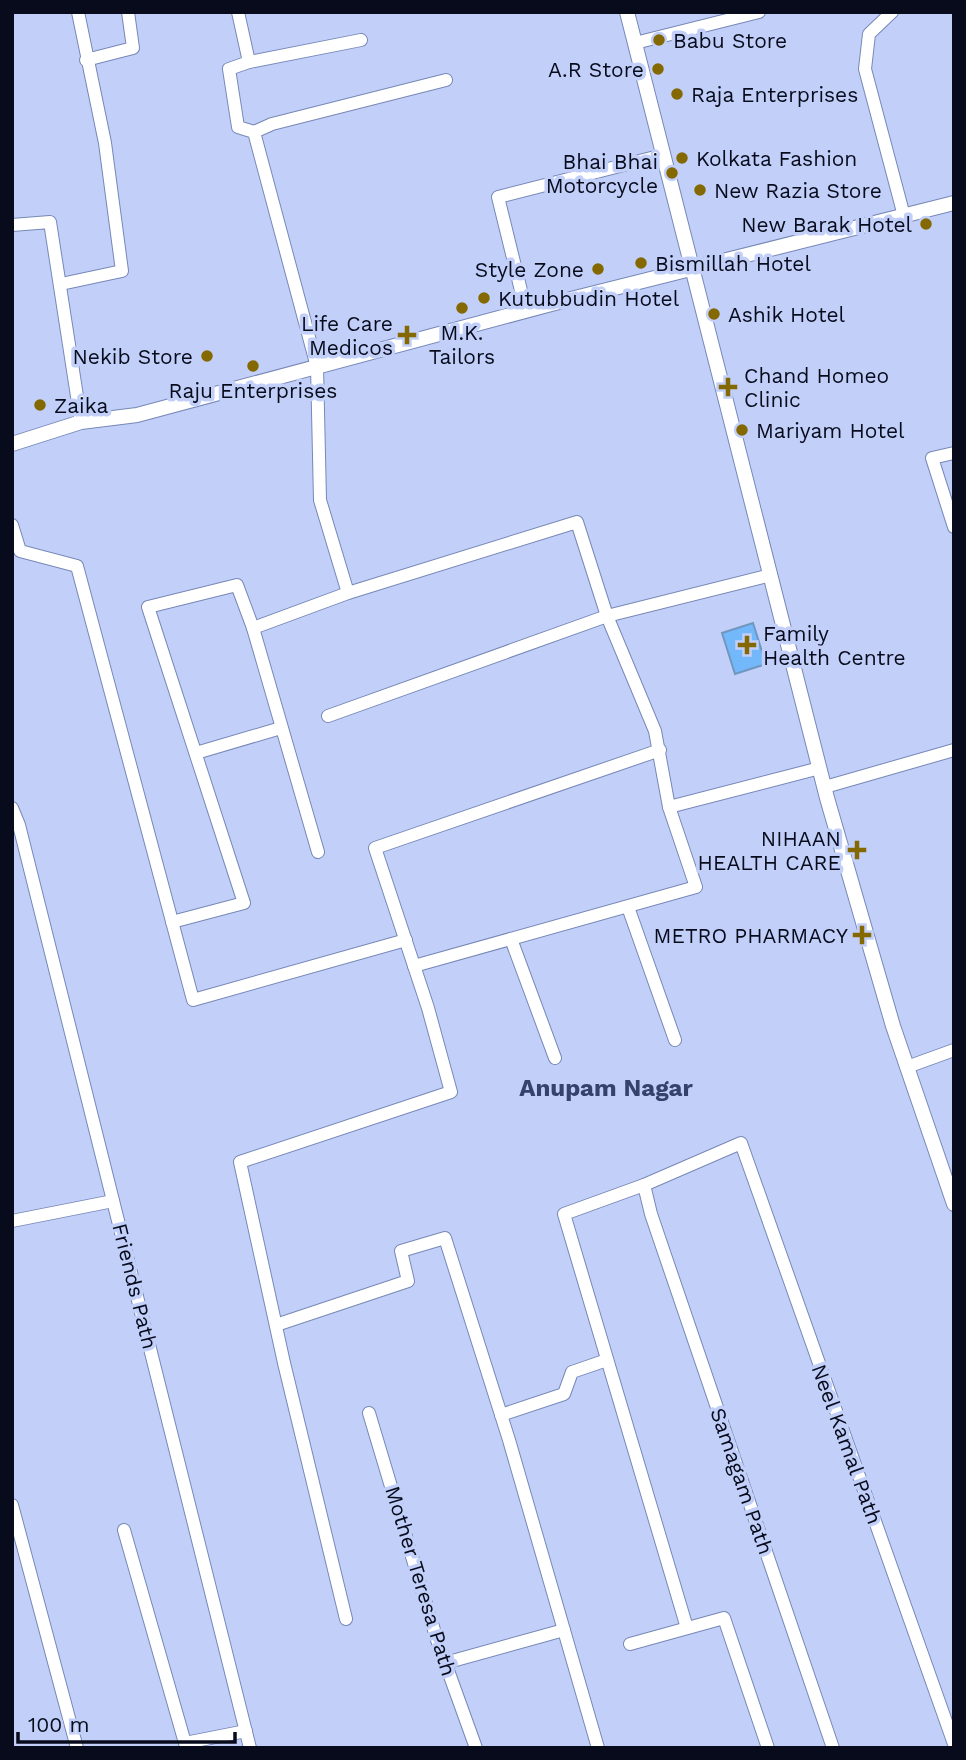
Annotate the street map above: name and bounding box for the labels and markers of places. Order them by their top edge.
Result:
place label: Babu Store [673,28,787,53]
marker: Babu Store [651,32,667,48]
place label: A.R Store [548,57,644,82]
marker: A.R Store [650,61,666,77]
place label: Raja Enterprises [691,82,858,107]
marker: Raja Enterprises [669,86,685,102]
place label: Kolkata Fashion [696,146,857,171]
place label: Bhai Bhai Motorcycle [546,149,658,198]
marker: Kolkata Fashion [674,150,690,166]
marker: Bhai Bhai Motorcycle [664,165,680,181]
place label: New Razia Store [714,178,882,203]
marker: New Razia Store [692,182,708,198]
place label: New Barak Hotel [741,212,913,237]
marker: New Barak Hotel [918,216,934,232]
place label: Bismillah Hotel [655,251,811,276]
marker: Bismillah Hotel [633,255,649,271]
place label: Style Zone [475,257,584,282]
marker: Style Zone [590,261,606,277]
place label: Kutubbudin Hotel [498,286,680,311]
marker: Kutubbudin Hotel [476,290,492,306]
marker: M.K. Tailors [454,300,470,316]
place label: Ashik Hotel [728,302,846,327]
marker: Ashik Hotel [706,306,722,322]
place label: Life Care Medicos [301,311,393,360]
place label: M.K. Tailors [429,320,495,369]
marker: Life Care Medicos [399,327,415,343]
place label: Nekib Store [73,344,193,369]
marker: Nekib Store [199,348,215,364]
marker: Raju Enterprises [245,358,261,374]
place label: Chand Homeo Clinic [744,363,889,412]
marker: Chand Homeo Clinic [718,377,738,397]
place label: Raju Enterprises [169,378,337,403]
place label: Zaika [54,393,108,418]
marker: Zaika [32,397,48,413]
place label: Mariyam Hotel [756,418,905,443]
marker: Mariyam Hotel [734,422,750,438]
place label: Family Health Centre [763,621,906,670]
marker: Family Health Centre [737,635,757,655]
place label: NIHAAN HEALTH CARE [698,826,841,875]
marker: NIHAAN HEALTH CARE [847,840,867,860]
place label: METRO PHARMACY [654,923,848,948]
marker: METRO PHARMACY [854,927,870,943]

